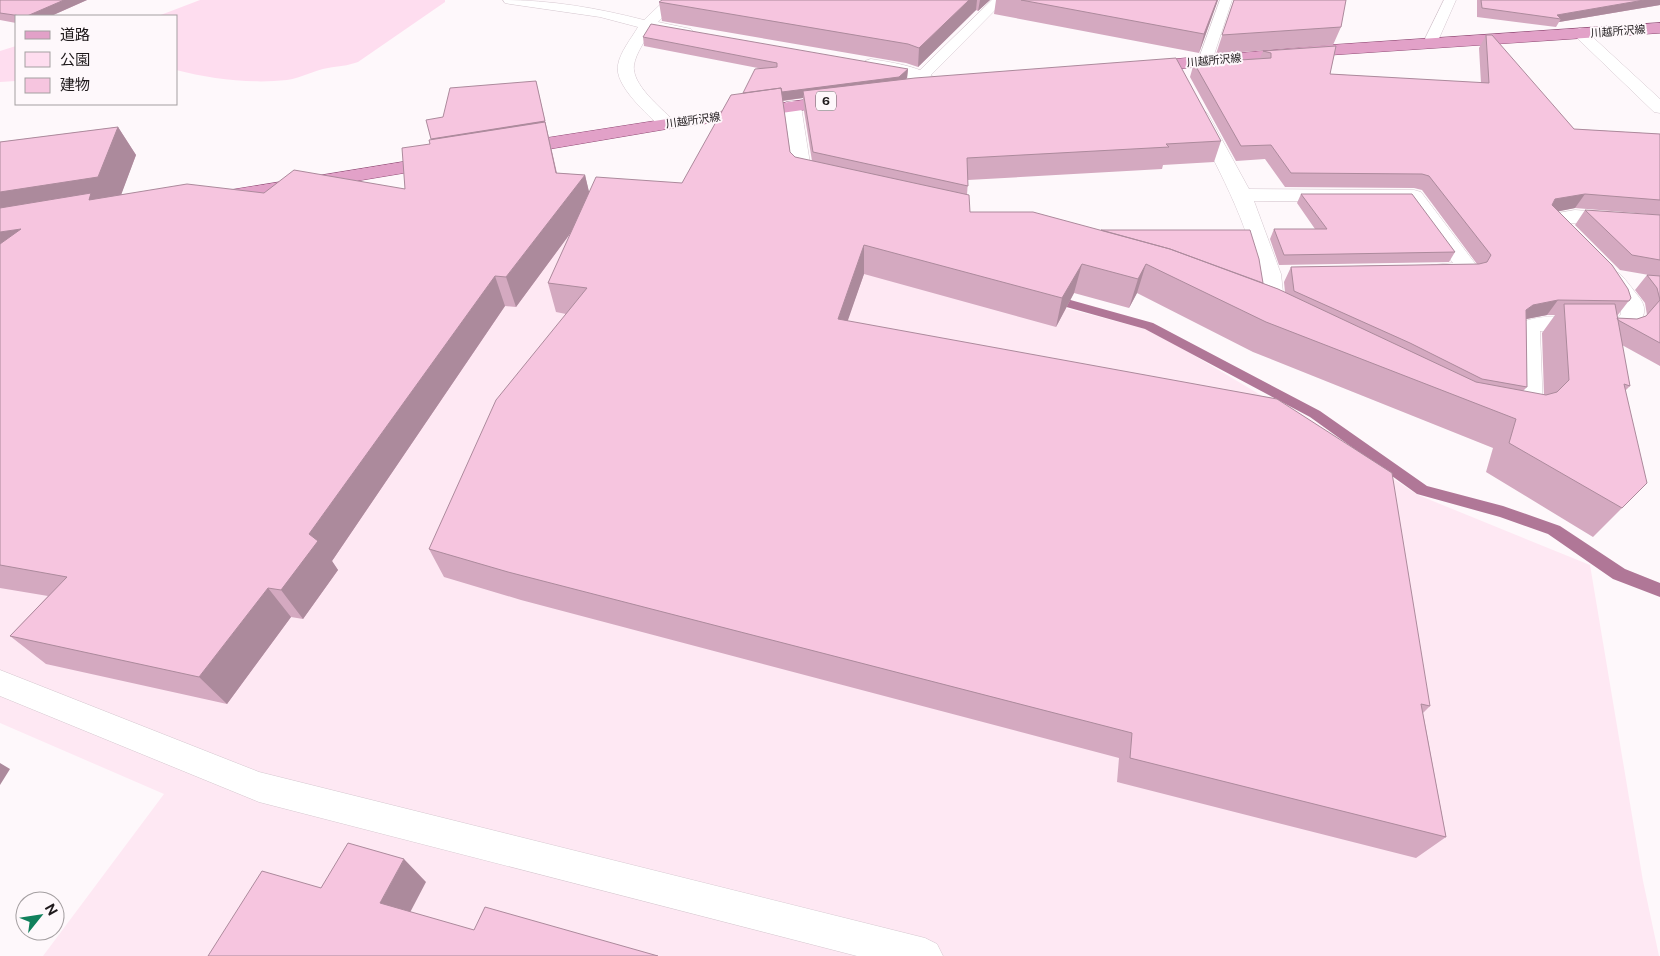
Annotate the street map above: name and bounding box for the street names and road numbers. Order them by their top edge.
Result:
street label: 川越所沢線 [1590,23,1646,39]
street label: 川越所沢線 [1186,52,1242,68]
road number: 6 [816,92,836,110]
street label: 川越所沢線 [665,110,721,130]

